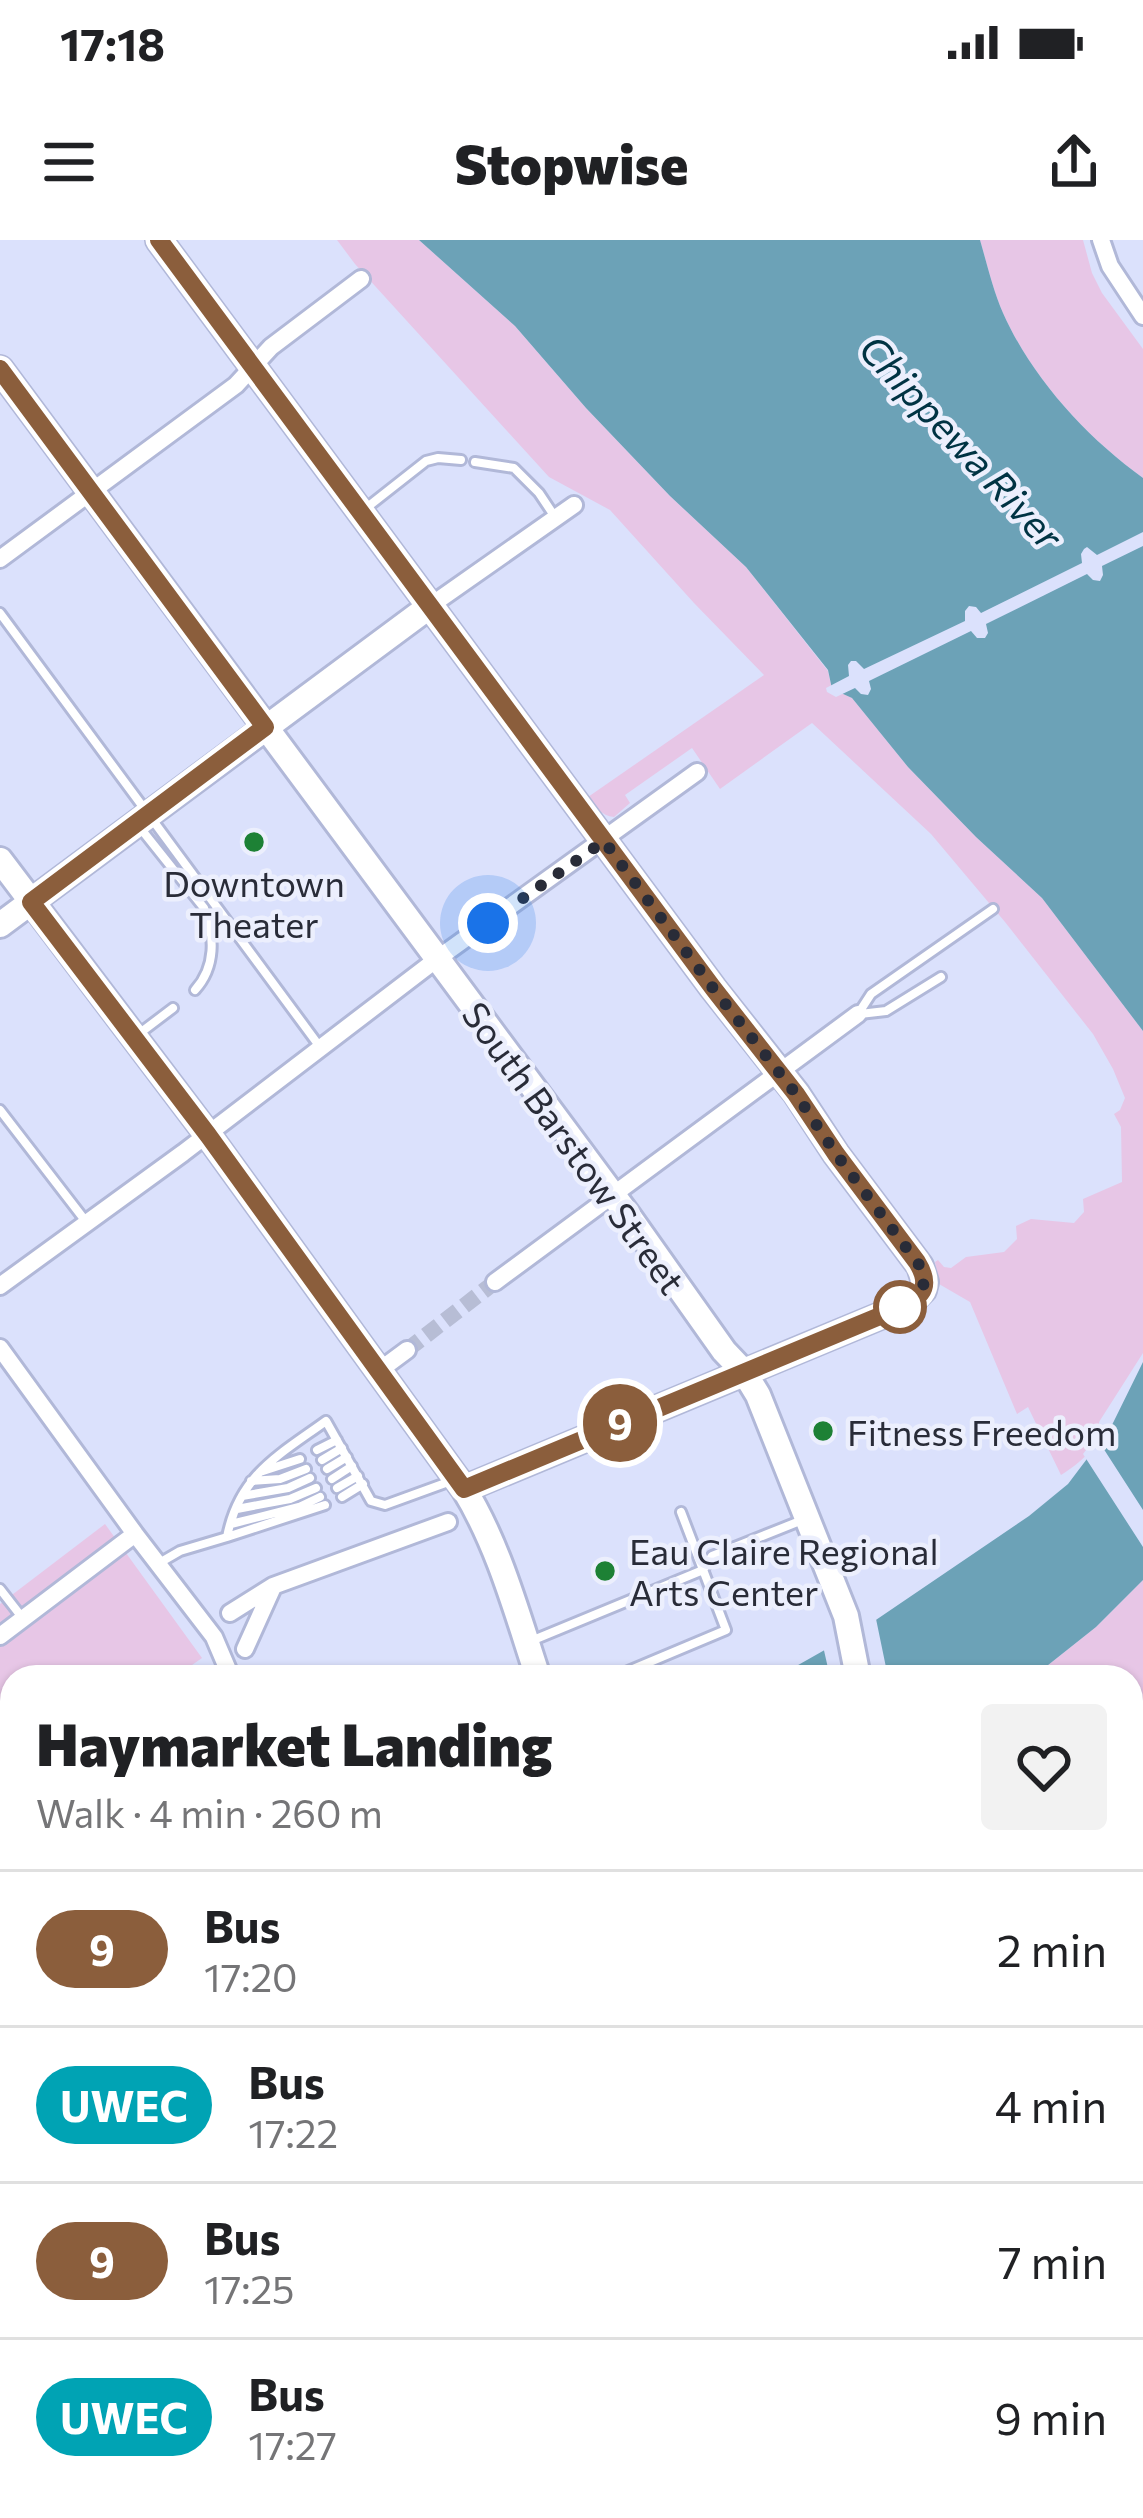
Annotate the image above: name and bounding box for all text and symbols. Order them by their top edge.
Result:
text: 17:18 [60,15,165,70]
icon: menu [36,129,102,195]
text: Stopwise [454,129,689,195]
icon: share [1041,129,1107,195]
water label: Chippewa River [850,324,1075,559]
marker: Downtown Theater [241,829,267,855]
place label: Downtown Theater [163,860,345,945]
your location [458,893,518,953]
street label: South Barstow Street [454,993,696,1301]
unlabelled marker [875,1282,925,1332]
line badge: 9 [581,1384,659,1462]
text: 9 [607,1397,633,1449]
place label: Fitness Freedom [847,1409,1116,1453]
marker: Fitness Freedom [810,1418,836,1444]
place label: Eau Claire Regional Arts Center [629,1528,939,1613]
marker: Eau Claire Regional Arts Center [592,1558,618,1584]
button: heart [981,1704,1107,1830]
text: Haymarket Landing [36,1708,553,1778]
text: Walk · 4 min · 260 m [36,1788,383,1836]
text: Bus [204,1897,280,1952]
text: 2 min [997,1921,1107,1976]
text: 9 [89,1923,115,1975]
text: 17:20 [204,1952,297,2000]
text: Bus [248,2053,325,2108]
text: 4 min [995,2077,1107,2132]
text: UWEC [60,2079,188,2131]
text: 17:22 [248,2108,338,2156]
text: Bus [204,2209,280,2264]
text: 7 min [998,2233,1107,2288]
text: 9 [89,2235,115,2287]
text: 17:25 [204,2264,295,2312]
text: Bus [248,2365,325,2420]
text: 9 min [994,2389,1107,2444]
text: UWEC [60,2391,188,2443]
text: 17:27 [248,2420,337,2468]

